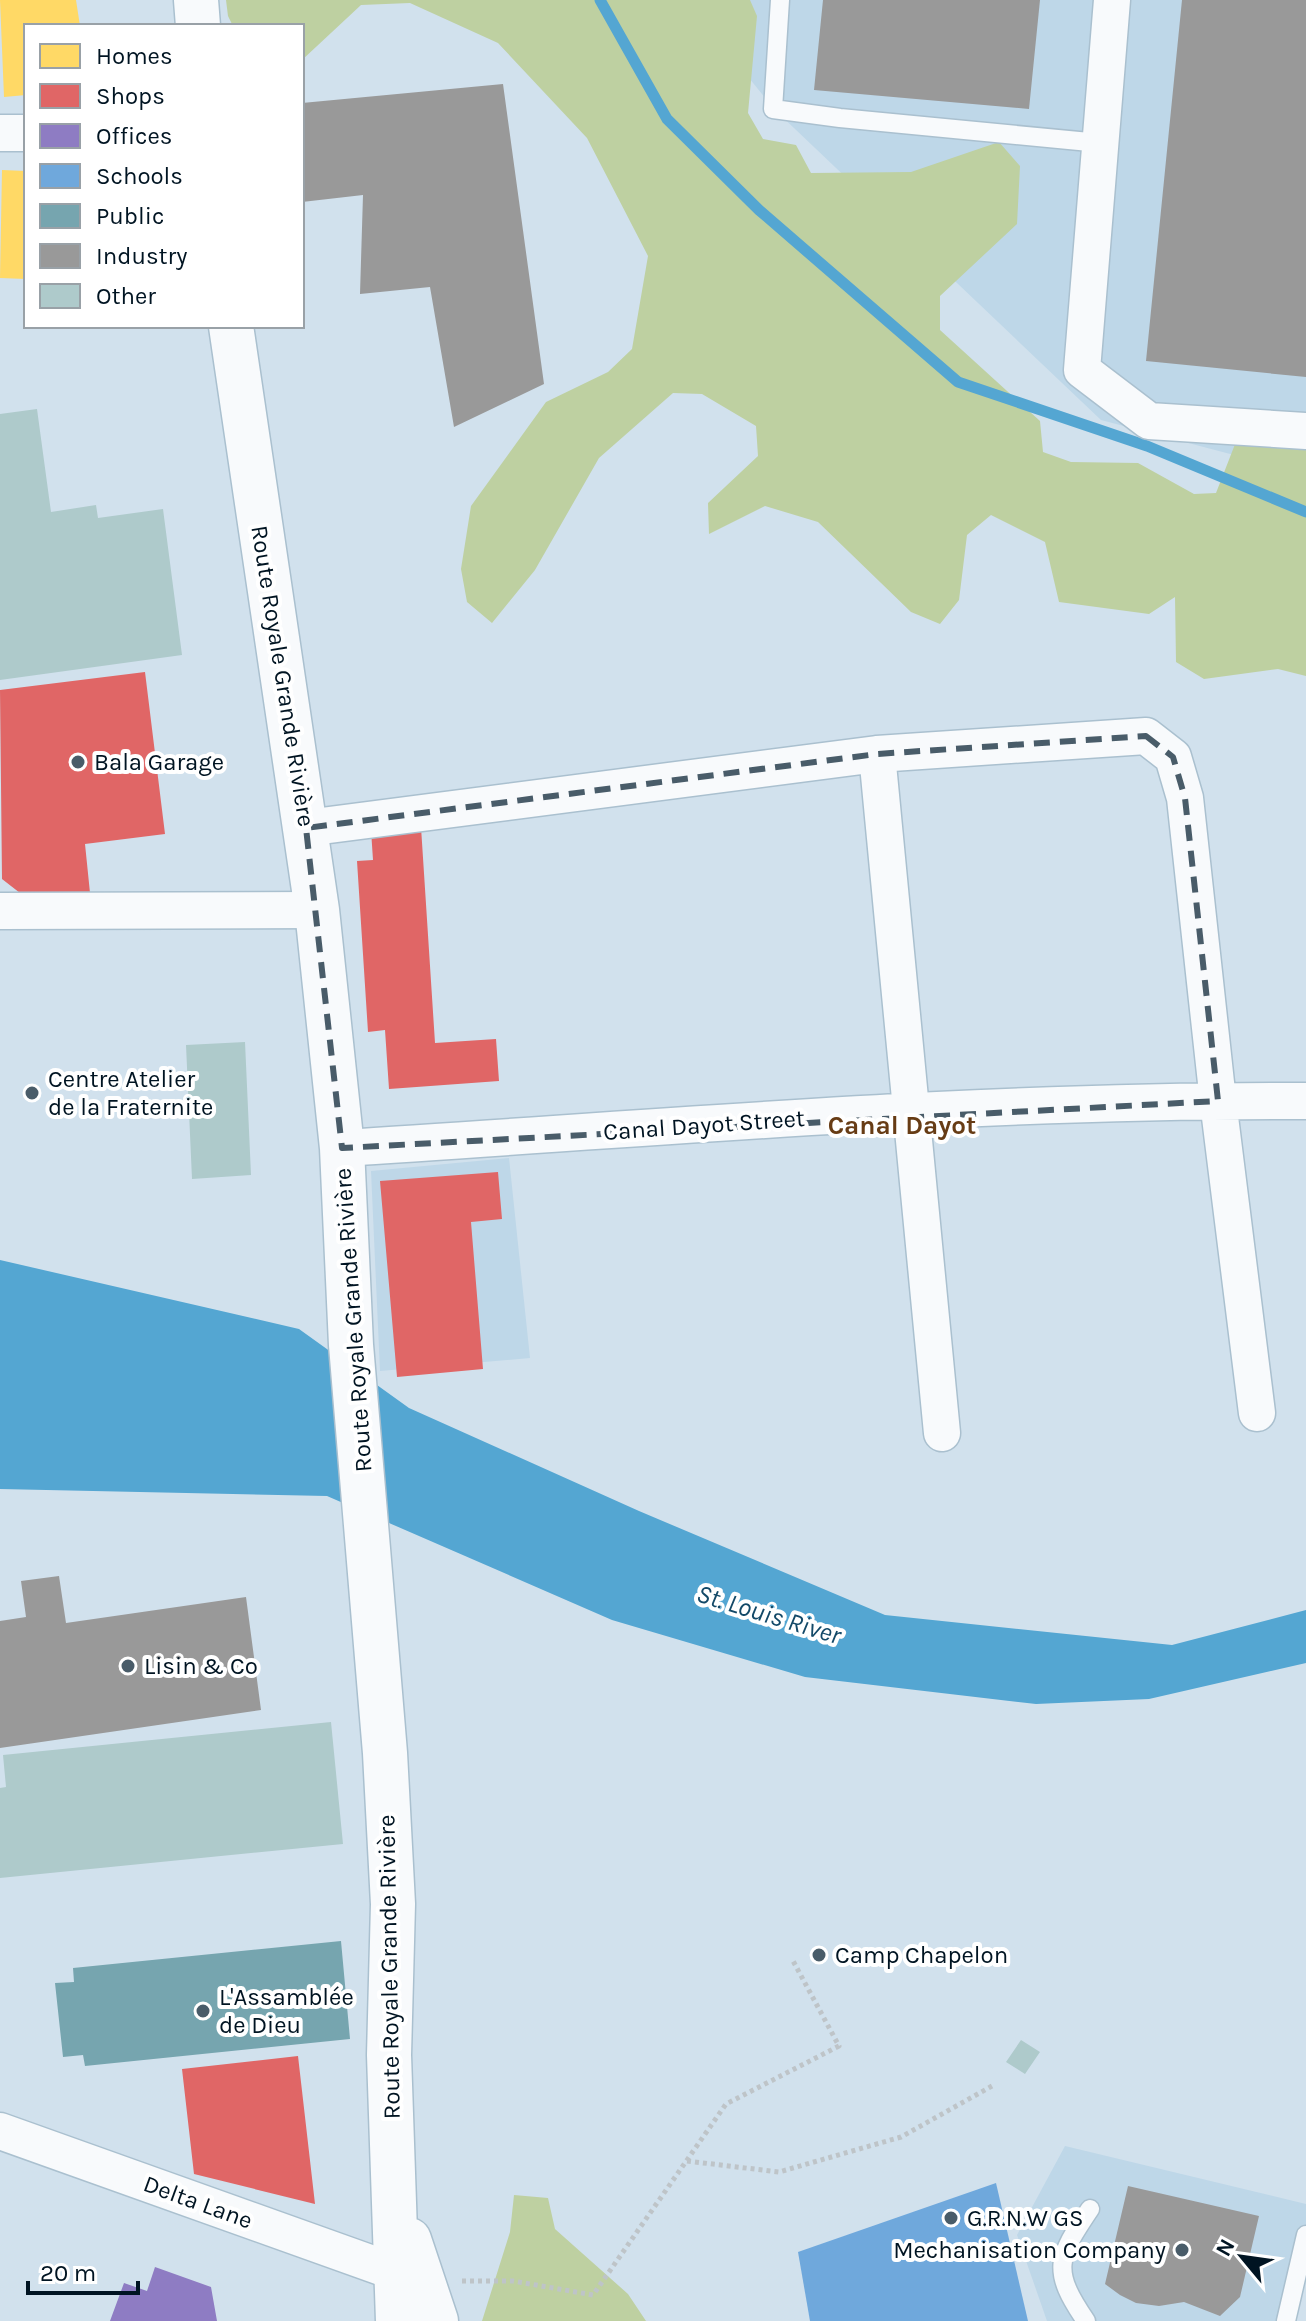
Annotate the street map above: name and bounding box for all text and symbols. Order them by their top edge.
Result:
legend [24,24,304,328]
text: Homes [96,42,173,70]
text: Shops [96,82,165,110]
text: Offices [96,122,172,150]
text: Schools [96,162,183,190]
text: Public [96,202,164,230]
text: Industry [96,242,187,270]
text: Other [96,282,156,310]
street label: Route Royale Grande Rivière [245,523,321,829]
place label: Bala Garage [94,748,224,776]
marker: Bala Garage [69,753,87,771]
place label: Centre Atelier de la Fraternite [48,1065,213,1121]
marker: Centre Atelier de la Fraternite [23,1084,41,1102]
street label: Canal Dayot Street [602,1104,806,1146]
district label: Canal Dayot [828,1110,976,1141]
street label: Route Royale Grande Rivière [328,1167,378,1473]
water label: St. Louis River [693,1578,846,1651]
place label: Lisin & Co [144,1652,258,1680]
marker: Lisin & Co [119,1657,137,1675]
street label: Route Royale Grande Rivière [372,1814,406,2120]
place label: Camp Chapelon [835,1941,1008,1969]
marker: Camp Chapelon [810,1946,828,1964]
place label: L'Assamblée de Dieu [219,1983,354,2039]
marker: L'Assamblée de Dieu [194,2002,212,2020]
street label: Delta Lane [140,2169,256,2235]
place label: G.R.N.W GS [967,2204,1084,2232]
marker: G.R.N.W GS [942,2209,960,2227]
north arrow [1202,2217,1282,2297]
text: N [1210,2235,1241,2261]
place label: Mechanisation Company [893,2236,1166,2264]
marker: Mechanisation Company [1173,2241,1191,2259]
scale bar [28,2245,138,2295]
text: 20 m [40,2259,96,2287]

